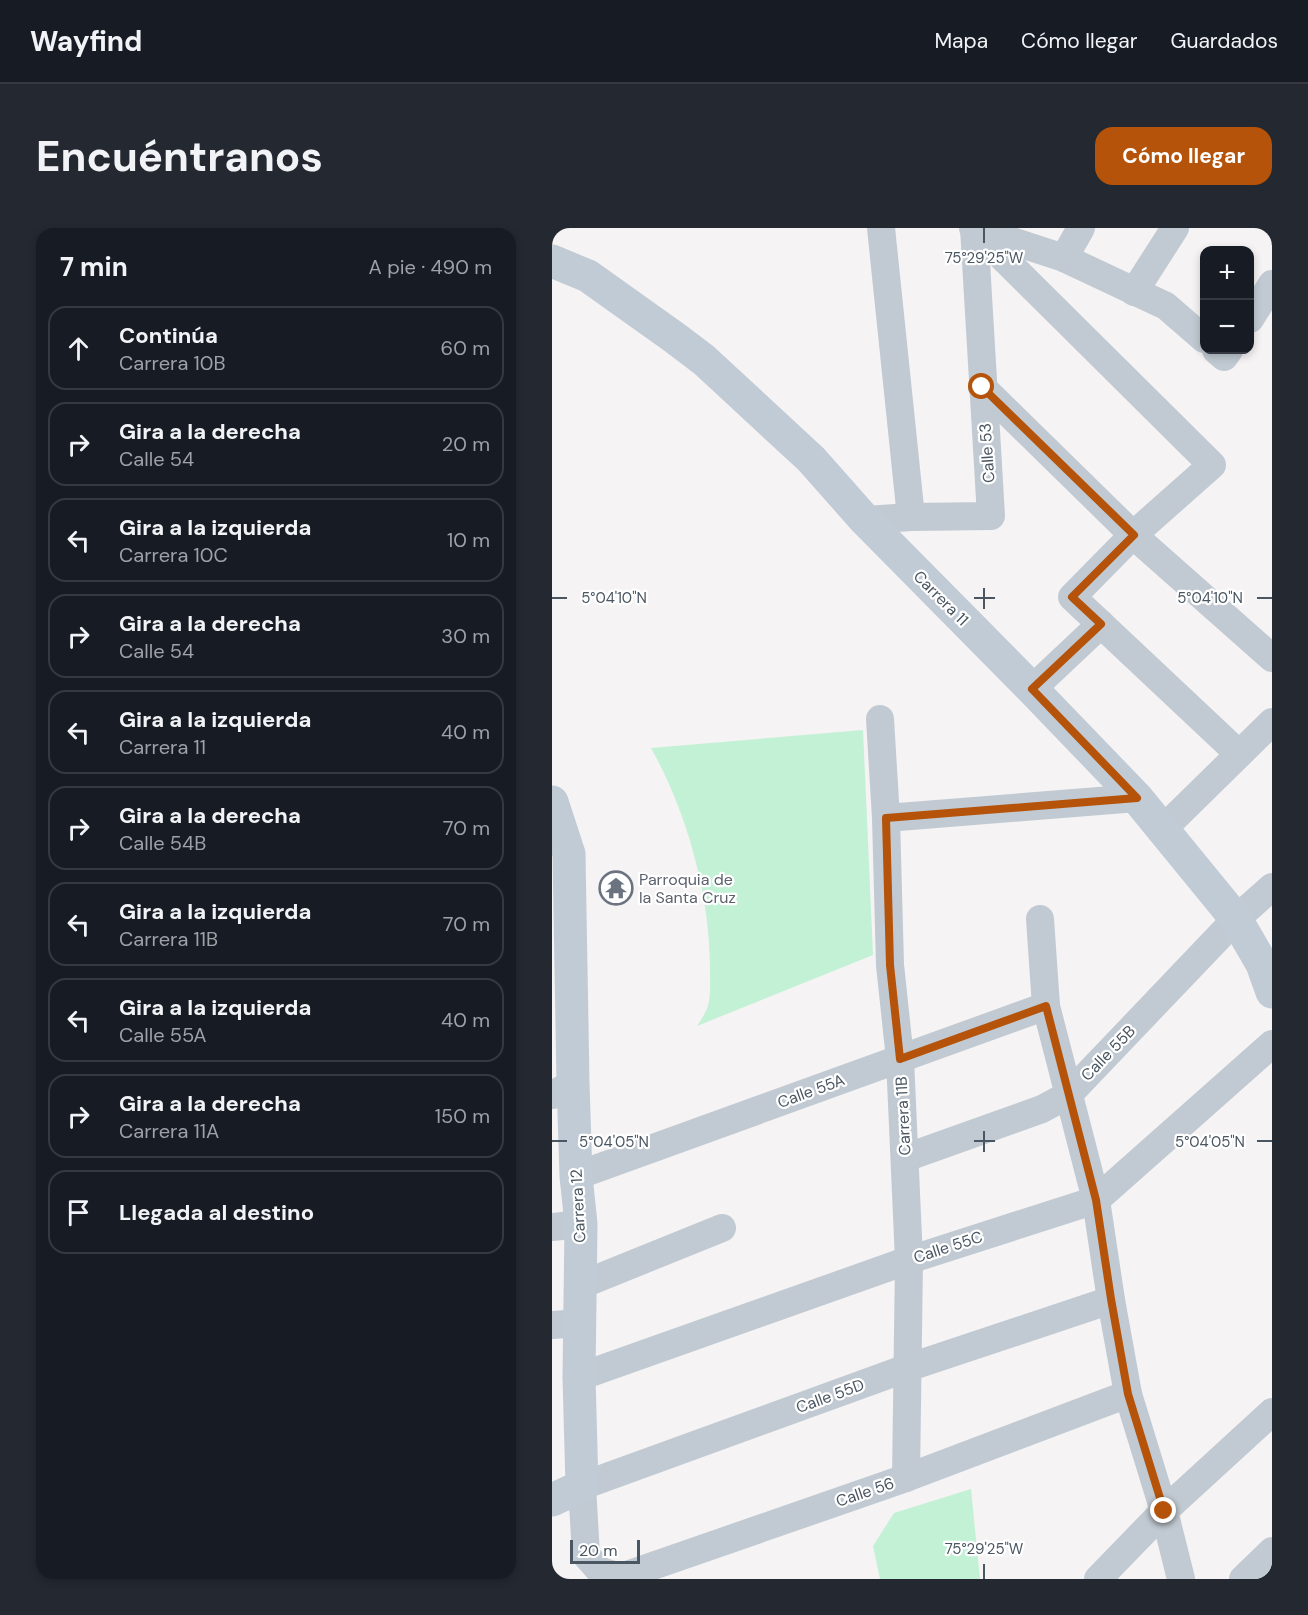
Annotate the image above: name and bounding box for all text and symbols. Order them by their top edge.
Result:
text: Wayfind [30,23,142,60]
text: Mapa [934,27,988,55]
text: Cómo llegar [1021,27,1138,55]
text: Guardados [1171,27,1278,55]
button: Cómo llegar [1095,127,1272,185]
text: Encuéntranos [36,129,323,184]
map controls [1200,246,1254,354]
button: + [1200,246,1254,300]
text: 75°29'25"W [945,248,1024,268]
text: 7 min [60,250,128,284]
text: A pie · 490 m [369,254,492,280]
button: − [1200,300,1254,354]
text: Continúa [119,321,218,350]
icon: ahead [62,332,95,365]
text: 60 m [441,335,490,361]
text: Carrera 10B [119,350,226,376]
route start [968,373,994,399]
text: Gira a la derecha [119,417,301,446]
street label: Calle 53 [974,422,1000,484]
icon: right [62,428,95,461]
text: 20 m [442,431,490,457]
text: Calle 54 [119,446,194,472]
text: Gira a la izquierda [119,513,311,542]
icon: left [62,524,95,557]
text: 10 m [447,527,490,553]
text: Carrera 10C [119,542,228,568]
street label: Carrera 11 [909,566,973,630]
text: 5°04'10"N [581,588,647,608]
text: 5°04'10"N [1177,588,1243,608]
text: Gira a la derecha [119,609,301,638]
icon: right [62,620,95,653]
text: 30 m [441,623,490,649]
text: Calle 54 [119,638,194,664]
text: Gira a la izquierda [119,705,311,734]
icon: left [62,716,95,749]
text: 40 m [441,719,490,745]
text: Carrera 11 [119,734,206,760]
text: Gira a la derecha [119,801,301,830]
icon: right [62,812,95,845]
text: 70 m [443,815,490,841]
text: Calle 54B [119,830,206,856]
place label: Parroquia de la Santa Cruz [639,869,736,908]
temple icon: Parroquia de la Santa Cruz [598,870,634,906]
text: Gira a la izquierda [119,897,311,926]
icon: left [62,908,95,941]
text: 70 m [443,911,490,937]
text: Carrera 11B [119,926,218,952]
text: Gira a la izquierda [119,993,311,1022]
icon: left [62,1004,95,1037]
text: 40 m [441,1007,490,1033]
street label: Calle 55B [1076,1021,1140,1085]
text: Calle 55A [119,1022,207,1048]
street label: Calle 55A [774,1069,848,1113]
street label: Carrera 11B [890,1076,916,1156]
text: Gira a la derecha [119,1089,301,1118]
icon: right [62,1100,95,1133]
text: 150 m [435,1103,490,1129]
text: Carrera 11A [119,1118,219,1144]
text: 5°04'05"N [579,1132,649,1152]
text: 5°04'05"N [1175,1132,1245,1152]
street label: Carrera 12 [566,1169,590,1243]
icon: arrive [62,1196,95,1229]
text: Llegada al destino [119,1198,314,1227]
street label: Calle 55C [911,1226,985,1268]
street label: Calle 55D [793,1374,867,1418]
street label: Calle 56 [833,1472,897,1512]
route end [1150,1497,1176,1523]
scale bar [570,1537,640,1564]
text: 75°29'25"W [945,1539,1024,1559]
text: 20 m [579,1540,618,1561]

